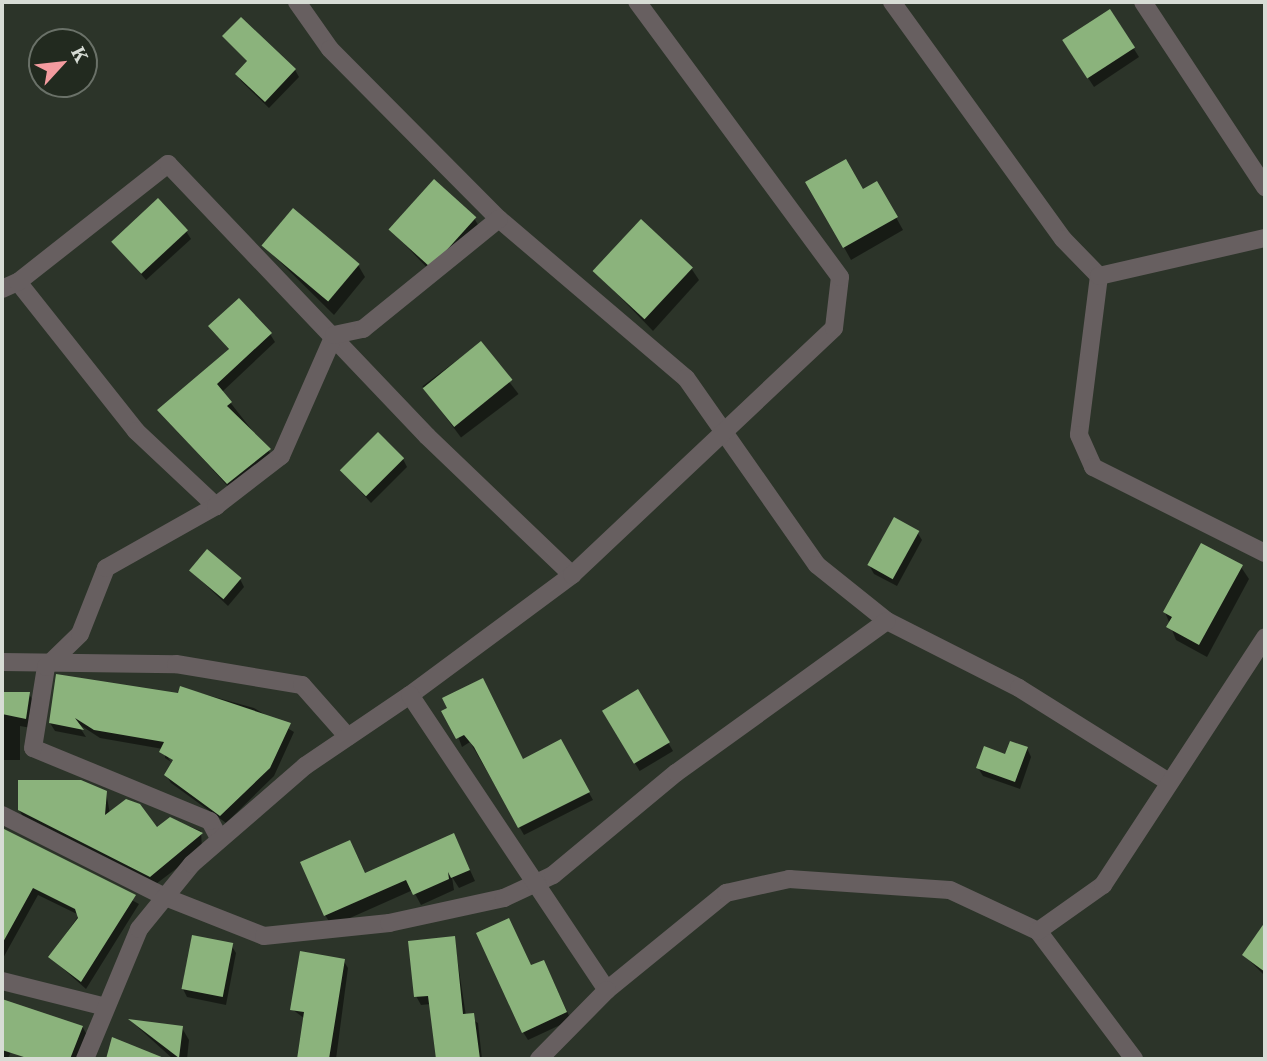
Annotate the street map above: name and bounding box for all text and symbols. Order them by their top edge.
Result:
north arrow [28,28,98,98]
text: K [66,42,94,66]

